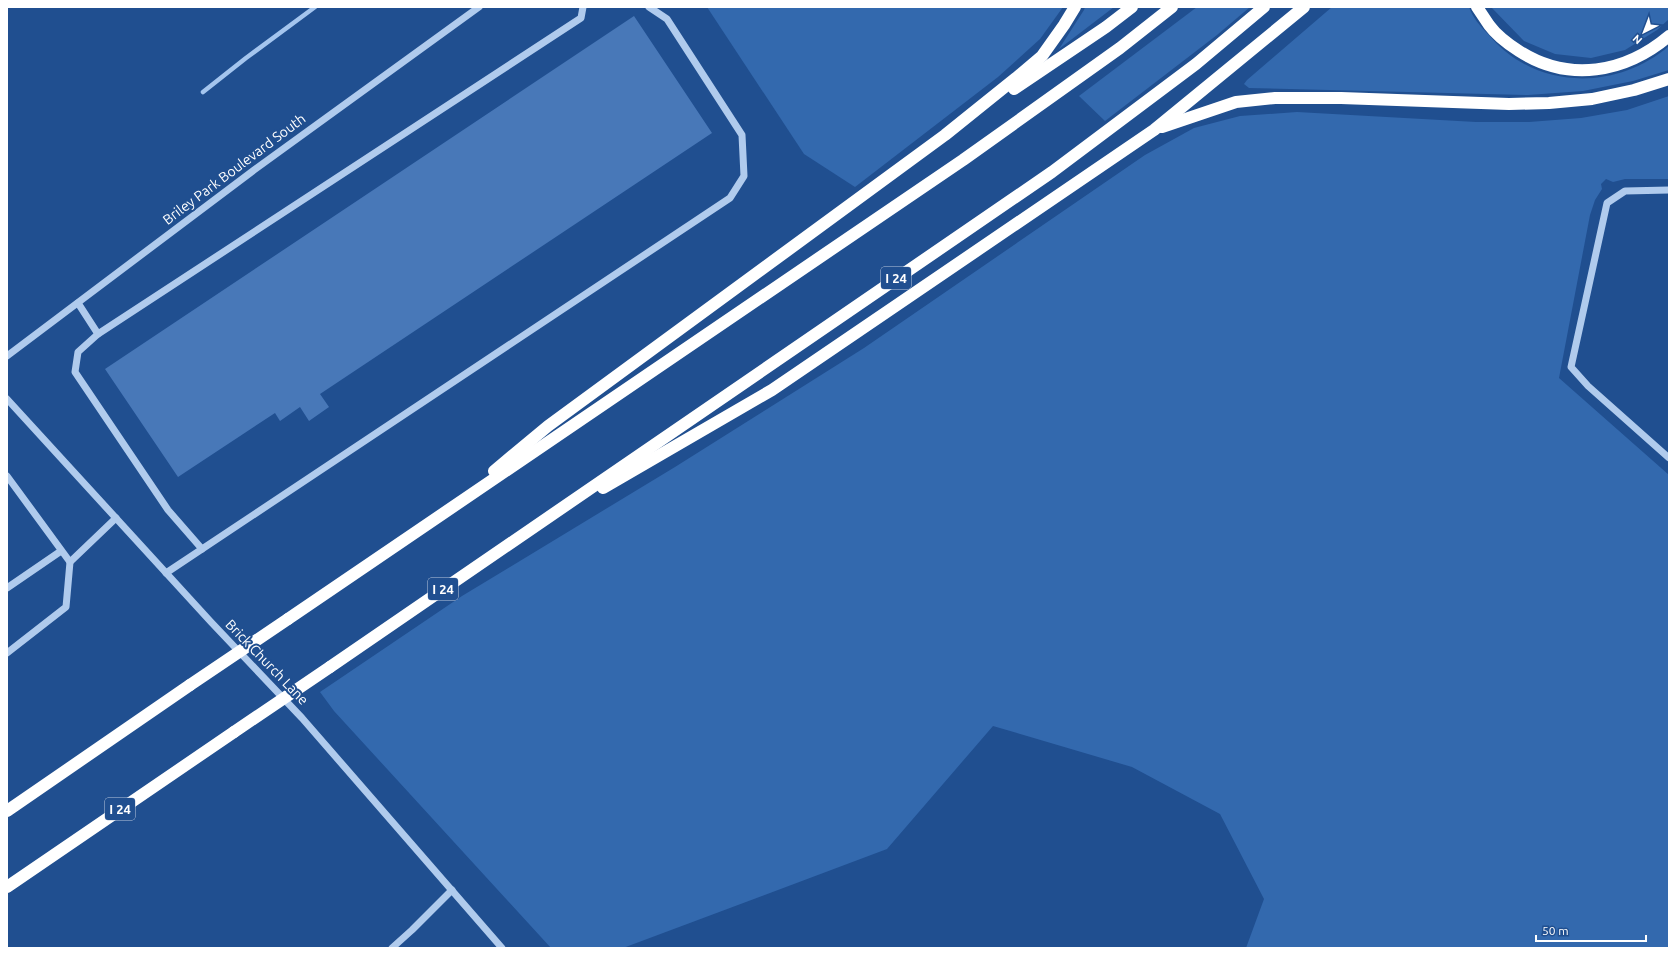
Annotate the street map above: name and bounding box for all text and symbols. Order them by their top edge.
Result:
north arrow [1624,12,1664,52]
text: N [1630,32,1644,47]
street label: Briley Park Boulevard South [160,110,308,228]
road number: I 24 [881,267,911,289]
road number: I 24 [428,578,458,600]
street label: Brick Church Lane [222,616,312,708]
road number: I 24 [105,798,135,820]
scale bar [1536,917,1646,943]
text: 50 m [1542,924,1569,937]

